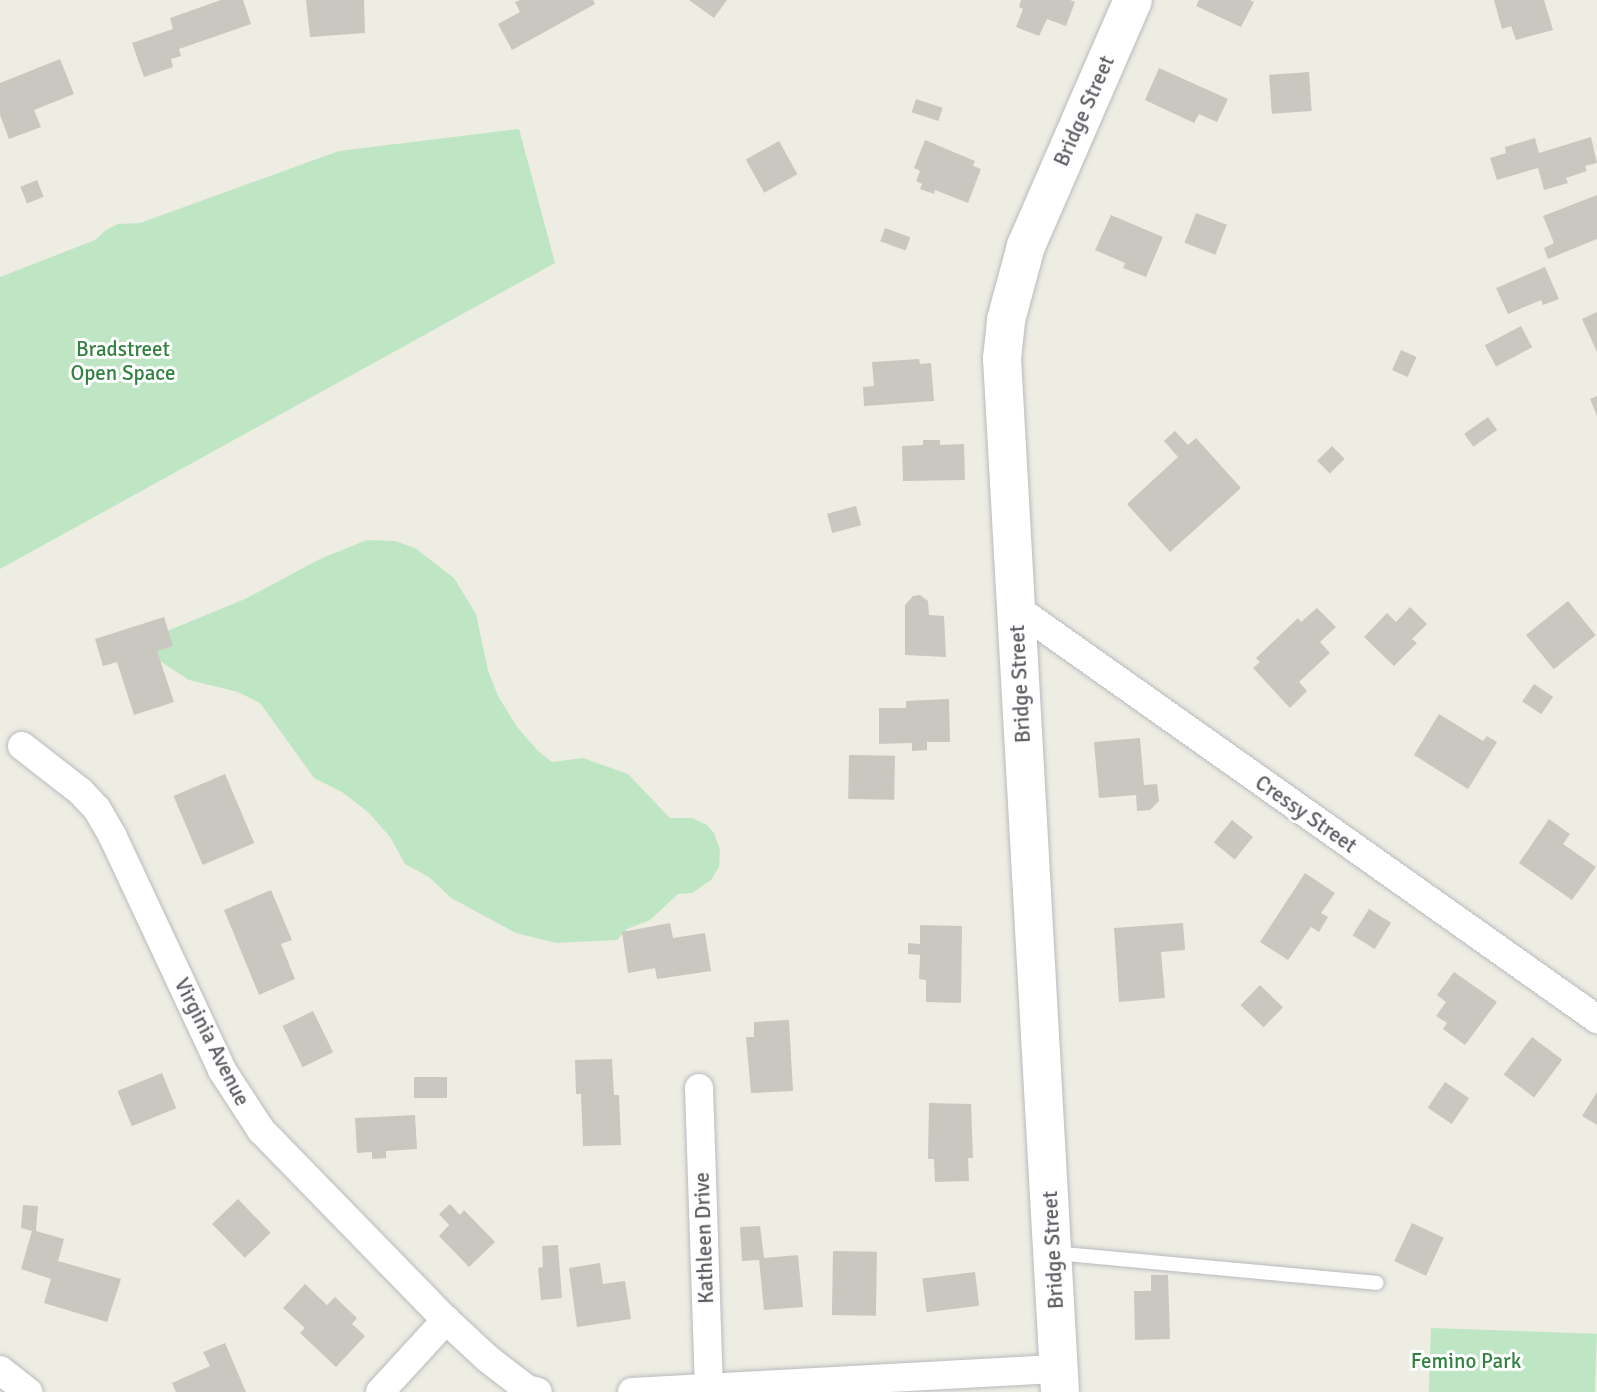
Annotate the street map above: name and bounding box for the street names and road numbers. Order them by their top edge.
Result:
street label: Bridge Street [1048,52,1120,170]
street label: Bridge Street [1004,624,1036,744]
street label: Cressy Street [1250,770,1362,858]
street label: Virginia Avenue [169,974,255,1110]
street label: Kathleen Drive [689,1172,719,1304]
street label: Bridge Street [1037,1190,1069,1310]

